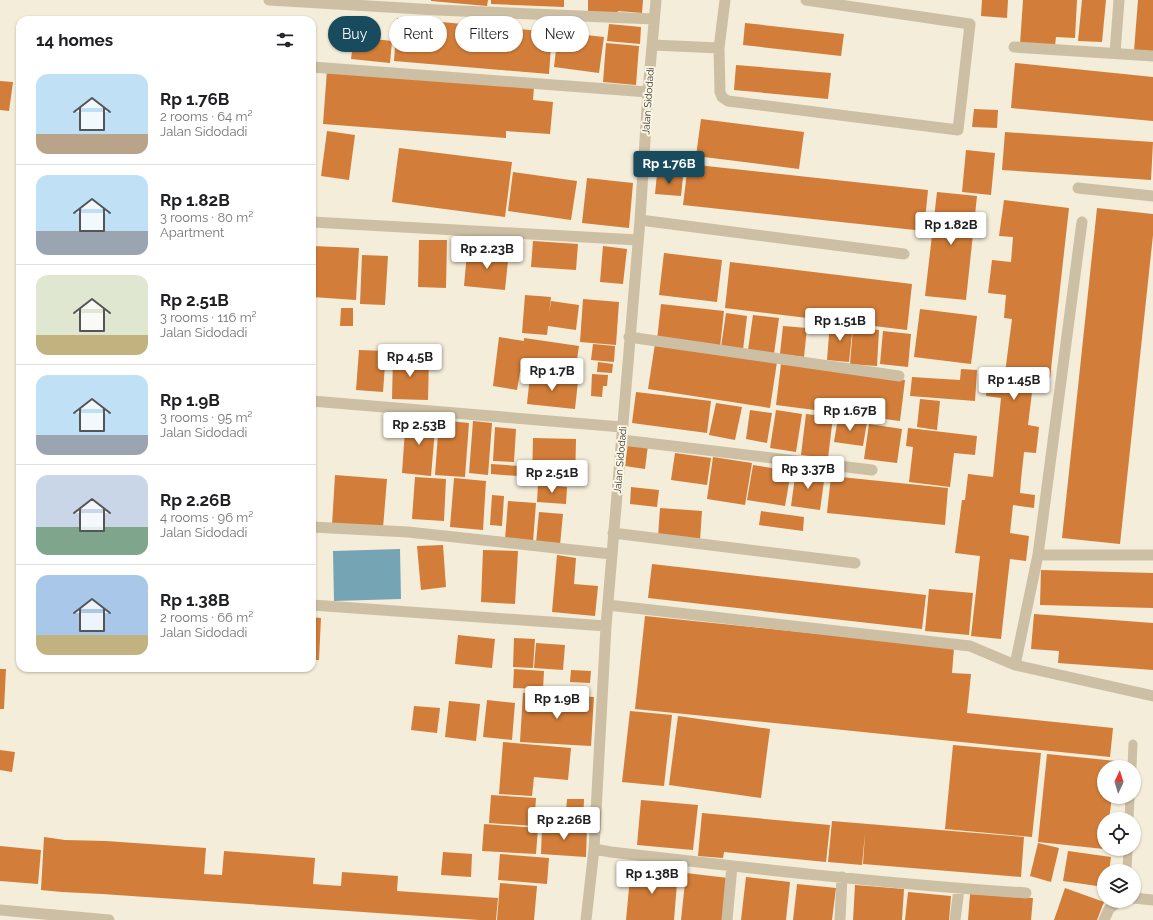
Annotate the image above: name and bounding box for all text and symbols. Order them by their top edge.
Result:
chip: Buy [328,16,381,52]
chip: Rent [389,16,447,52]
chip: Filters [455,16,523,52]
chip: New [531,16,589,52]
icon: filters [274,29,296,51]
text: 14 homes [36,30,113,50]
street label: Jalan Sidodadi [640,67,656,135]
text: Rp 1.76B [160,89,229,109]
icon: home [68,90,116,138]
text: 2 rooms · 64 m² [160,109,252,124]
text: Jalan Sidodadi [160,124,247,139]
pin: Rp 1.76B [628,151,710,185]
text: Rp 1.76B [642,156,696,171]
text: Rp 1.82B [160,190,230,210]
icon: home [68,191,116,239]
text: 3 rooms · 80 m² [160,210,253,225]
pin: Rp 1.82B [910,212,992,246]
text: Rp 1.82B [924,217,978,232]
text: Apartment [160,225,224,240]
pin: Rp 2.23B [446,236,528,270]
text: Rp 2.23B [460,241,514,256]
text: Rp 2.51B [160,290,229,310]
icon: home [68,291,116,339]
pin: Rp 1.51B [799,308,881,342]
text: 3 rooms · 116 m² [160,310,257,325]
text: Rp 1.51B [814,313,866,328]
text: Jalan Sidodadi [160,325,247,340]
pin: Rp 4.5B [373,344,447,378]
text: Rp 4.5B [387,349,433,364]
pin: Rp 1.7B [515,358,589,392]
text: Rp 1.7B [529,363,575,378]
pin: Rp 1.45B [973,367,1055,401]
text: Rp 1.45B [988,372,1040,387]
text: Rp 1.9B [160,390,220,410]
icon: home [68,391,116,439]
pin: Rp 1.67B [809,398,891,432]
text: Rp 1.67B [823,403,877,418]
text: 3 rooms · 95 m² [160,410,252,425]
pin: Rp 2.53B [378,412,460,446]
text: Rp 2.53B [392,417,446,432]
text: Jalan Sidodadi [160,425,247,440]
street label: Jalan Sidodadi [612,426,628,494]
pin: Rp 3.37B [767,456,849,490]
pin: Rp 2.51B [511,460,593,494]
text: Rp 3.37B [781,461,835,476]
text: Rp 2.51B [526,465,578,480]
text: Rp 2.26B [160,490,231,510]
icon: home [68,491,116,539]
text: 4 rooms · 96 m² [160,510,253,525]
text: Jalan Sidodadi [160,525,247,540]
text: Rp 1.38B [160,590,230,610]
icon: home [68,591,116,639]
text: 2 rooms · 66 m² [160,610,253,625]
text: Jalan Sidodadi [160,625,247,640]
pin: Rp 1.9B [520,686,594,720]
text: Rp 1.9B [534,691,580,706]
north arrow [1097,760,1141,804]
map controls [1097,760,1141,908]
pin: Rp 2.26B [523,807,605,841]
text: Rp 2.26B [537,812,591,827]
button: locate [1097,812,1141,856]
pin: Rp 1.38B [611,861,693,895]
button: layers [1097,864,1141,908]
text: Rp 1.38B [625,866,679,881]

